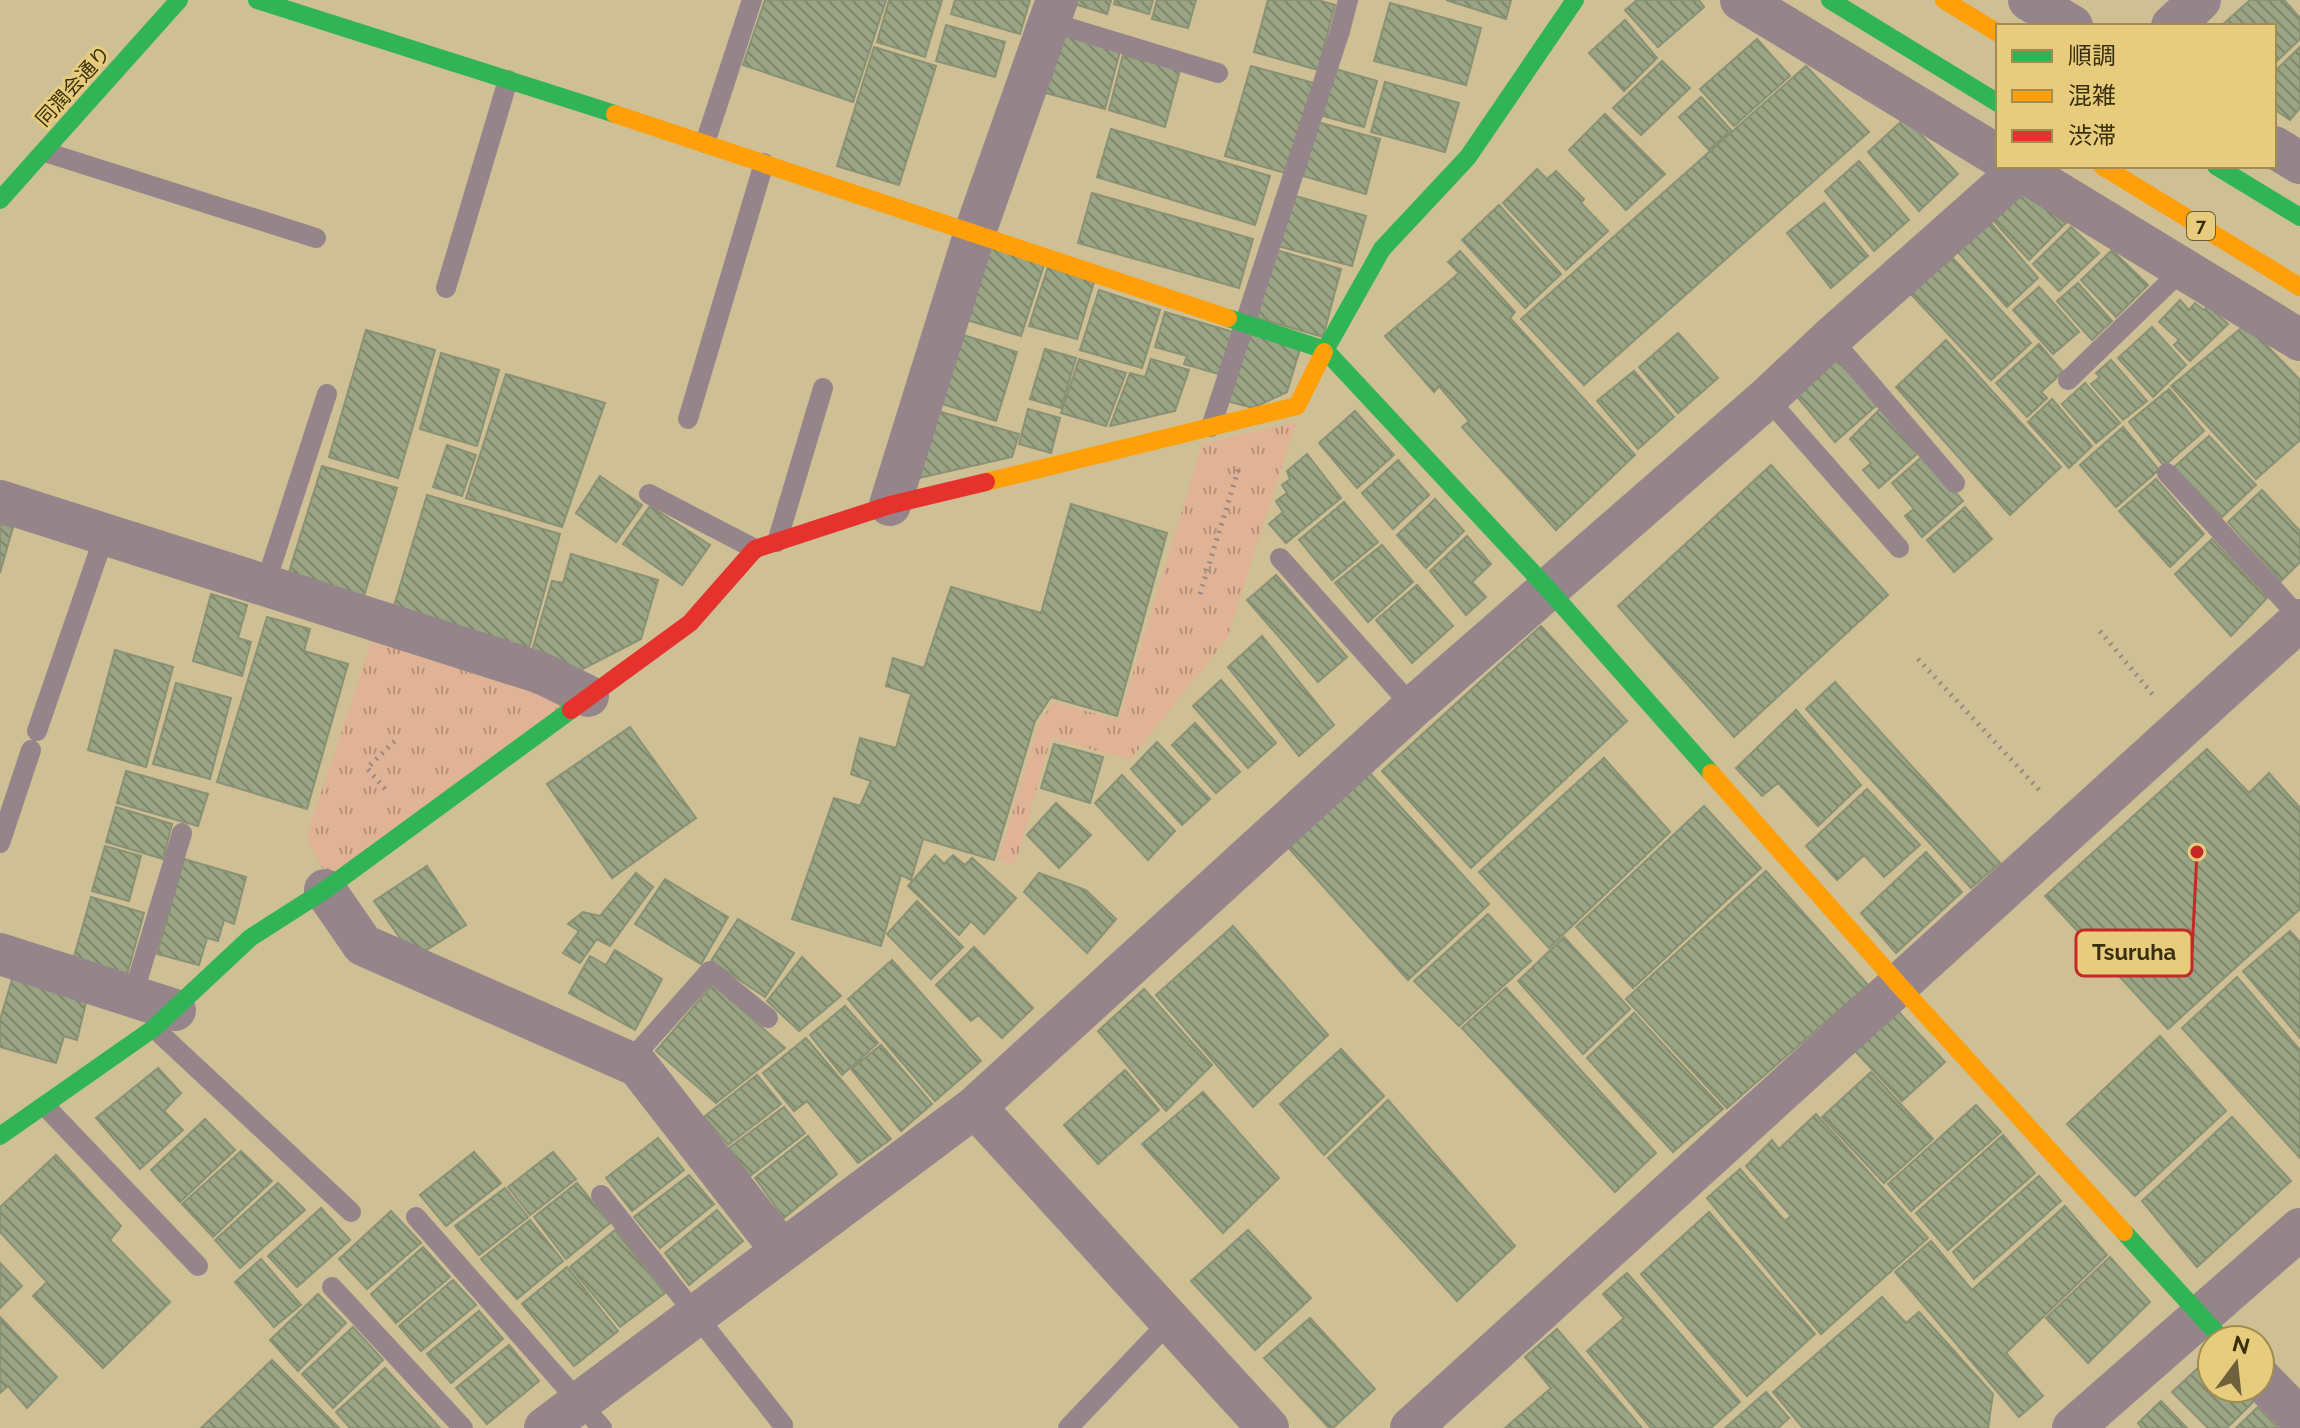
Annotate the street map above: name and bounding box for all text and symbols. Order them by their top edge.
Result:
legend [1996,24,2276,168]
street label: 同潤会通り [31,41,115,131]
text: 順調 [2068,41,2116,70]
text: 混雑 [2068,81,2116,110]
text: 渋滞 [2068,121,2116,150]
road number: 7 [2187,212,2215,240]
callout: Tsuruha [2076,930,2192,976]
text: Tsuruha [2092,939,2176,965]
north arrow [2196,1324,2276,1404]
text: N [2230,1330,2253,1359]

